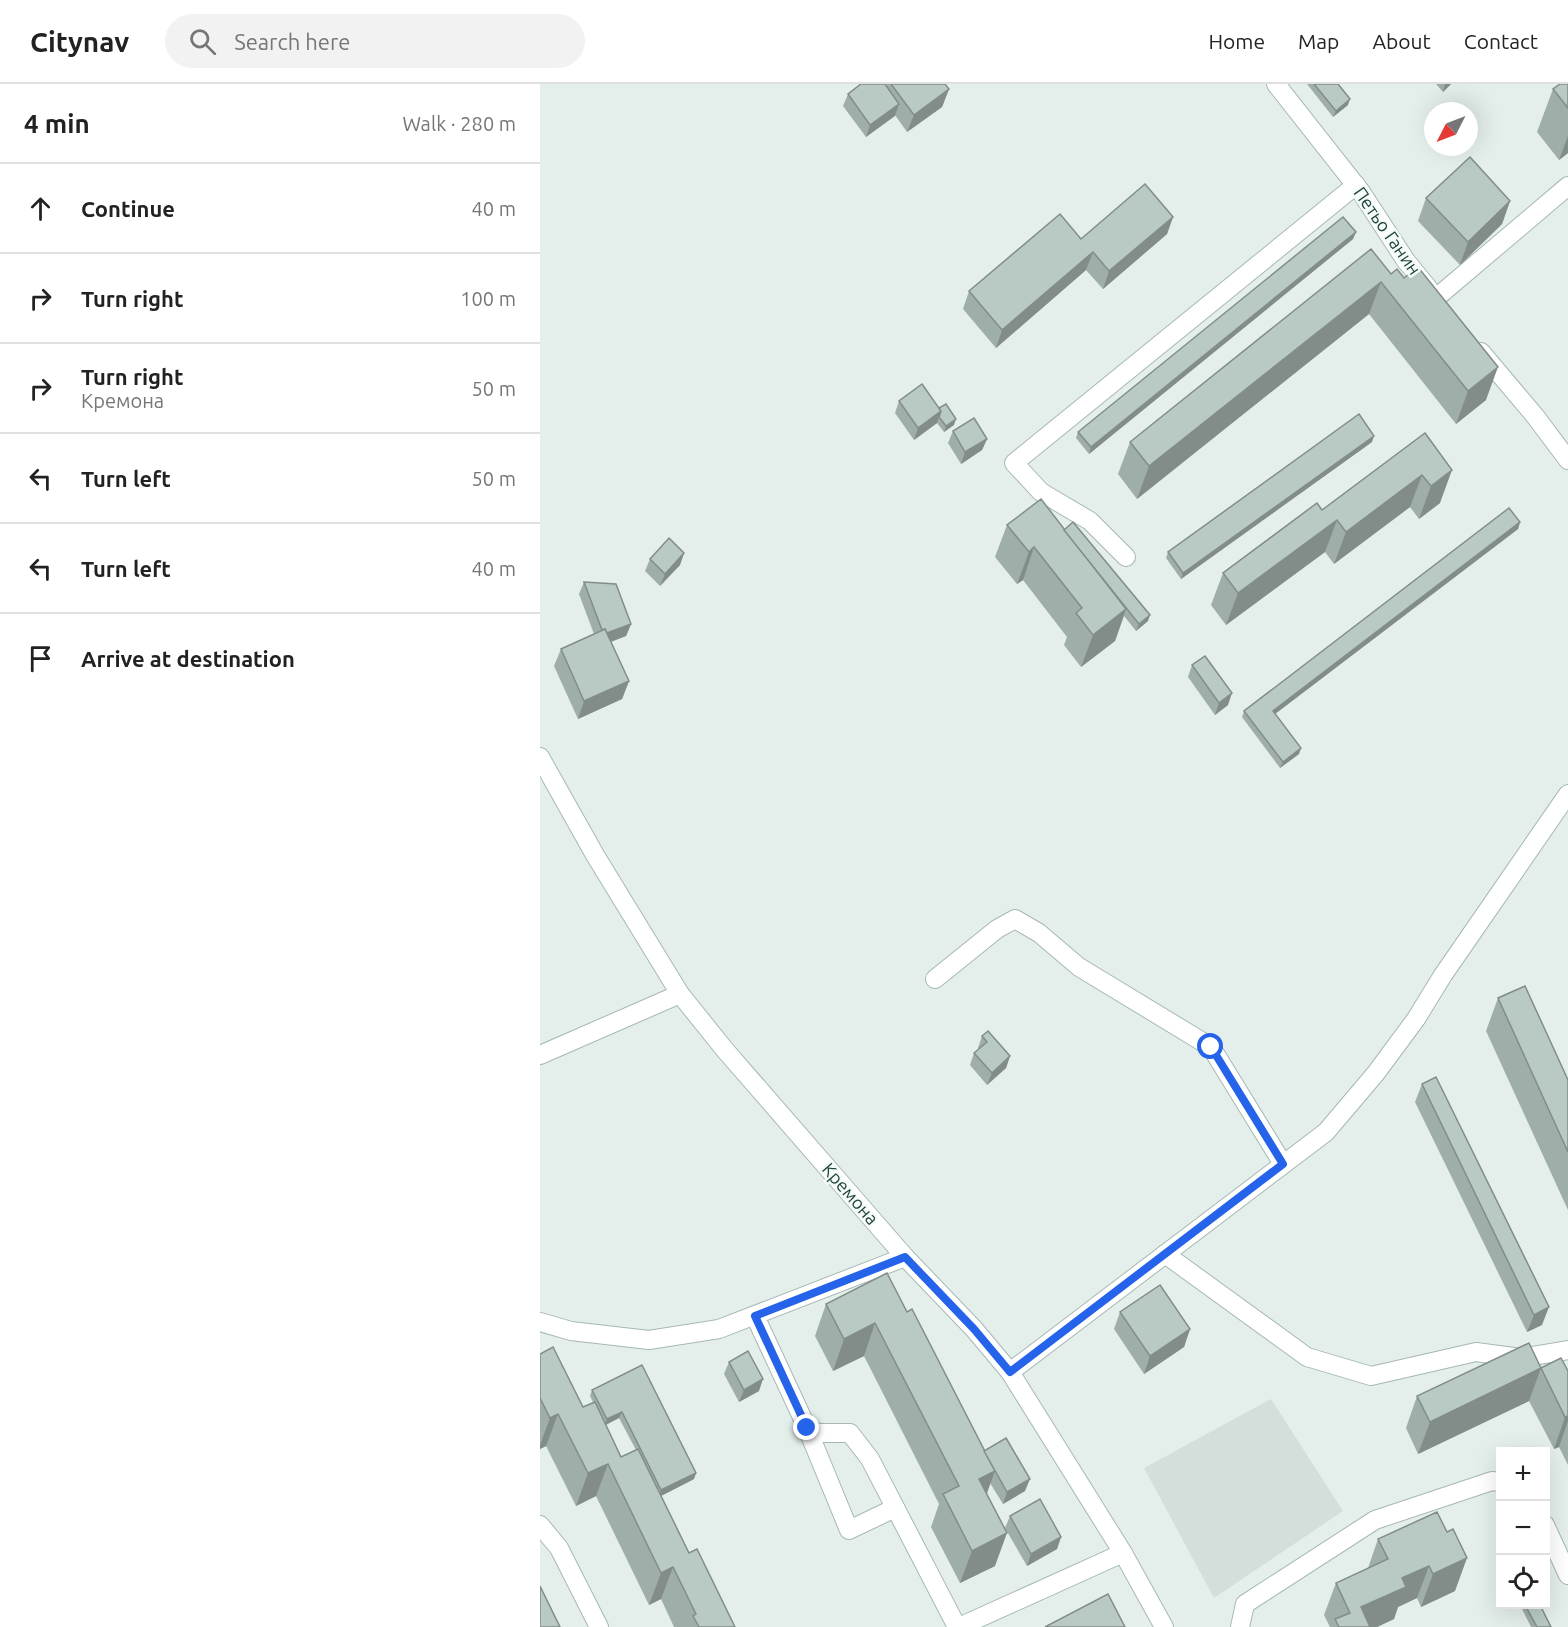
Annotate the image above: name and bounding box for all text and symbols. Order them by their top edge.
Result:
search box [165,14,585,68]
icon: search [186,25,219,58]
text: Citynav [30,26,129,57]
text: Search here [234,29,350,54]
text: Home [1208,29,1265,53]
text: Map [1298,29,1339,53]
text: About [1372,29,1431,53]
text: Contact [1464,29,1538,53]
north arrow [1424,102,1478,156]
text: 4 min [24,109,90,138]
text: Walk · 280 m [403,112,516,135]
street label: Петьо Ганин [1350,183,1425,278]
icon: ahead [24,192,57,225]
text: Continue [81,196,175,221]
text: 40 m [472,197,516,220]
icon: right [24,282,57,315]
text: Turn right [81,286,183,311]
text: 100 m [460,287,516,310]
text: Turn right [81,364,183,389]
icon: right [24,372,57,405]
text: 50 m [472,377,516,400]
text: Кремона [81,389,164,412]
icon: left [24,462,57,495]
text: Turn left [81,466,171,491]
text: 50 m [472,467,516,490]
icon: left [24,552,57,585]
text: Turn left [81,556,171,581]
text: 40 m [472,557,516,580]
icon: arrive [24,642,57,675]
text: Arrive at destination [81,646,295,671]
route start [1197,1033,1223,1059]
street label: Кремона [819,1159,883,1228]
route end [793,1414,819,1440]
map controls [1496,1447,1550,1609]
button: + [1496,1447,1550,1501]
button: − [1496,1501,1550,1555]
button: locate [1496,1555,1550,1609]

